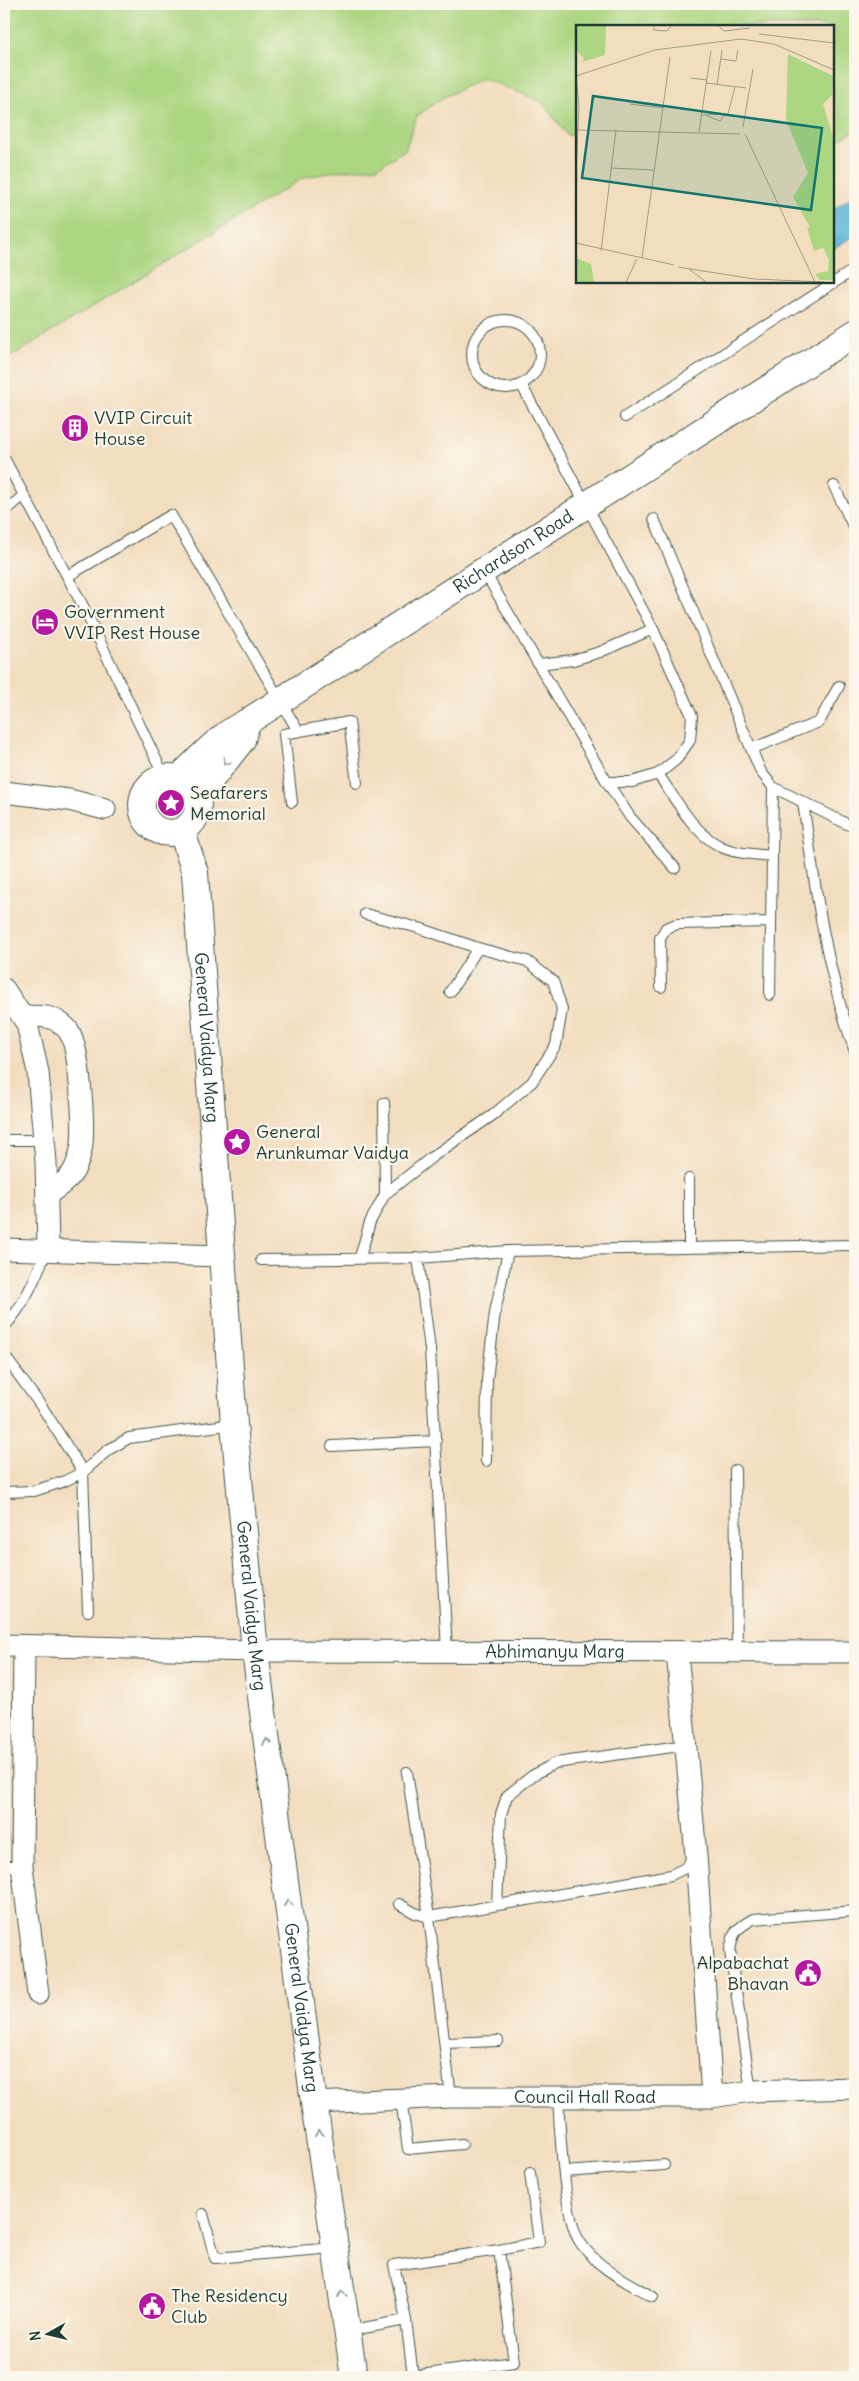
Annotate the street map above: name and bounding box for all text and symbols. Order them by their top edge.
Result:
inset map [576,25,834,282]
place label: VVIP Circuit House [94,406,192,450]
building icon: VVIP Circuit House [60,413,90,443]
street label: Richardson Road [448,504,578,598]
place label: Government VVIP Rest House [64,600,200,644]
hotel icon: Government VVIP Rest House [30,607,60,637]
one-way arrow [224,756,232,765]
place label: Seafarers Memorial [190,781,268,825]
place icon: Seafarers Memorial [156,788,186,818]
street label: General Vaidya Marg [190,952,225,1124]
place label: General Arunkumar Vaidya [256,1120,409,1164]
place icon: General Arunkumar Vaidya [222,1127,252,1157]
street label: General Vaidya Marg [232,1520,272,1692]
street label: Abhimanyu Marg [485,1639,625,1663]
one-way arrow [262,1738,273,1746]
one-way arrow [283,1899,294,1907]
street label: General Vaidya Marg [280,1921,325,2094]
place label: Alpabachat Bhavan [697,1951,789,1995]
public building icon: Alpabachat Bhavan [793,1958,823,1988]
street label: Council Hall Road [514,2085,656,2108]
one-way arrow [314,2129,324,2138]
place label: The Residency Club [171,2284,288,2328]
one-way arrow [337,2290,347,2299]
public building icon: The Residency Club [137,2291,167,2321]
north arrow [22,2308,72,2358]
text: N [26,2330,45,2342]

